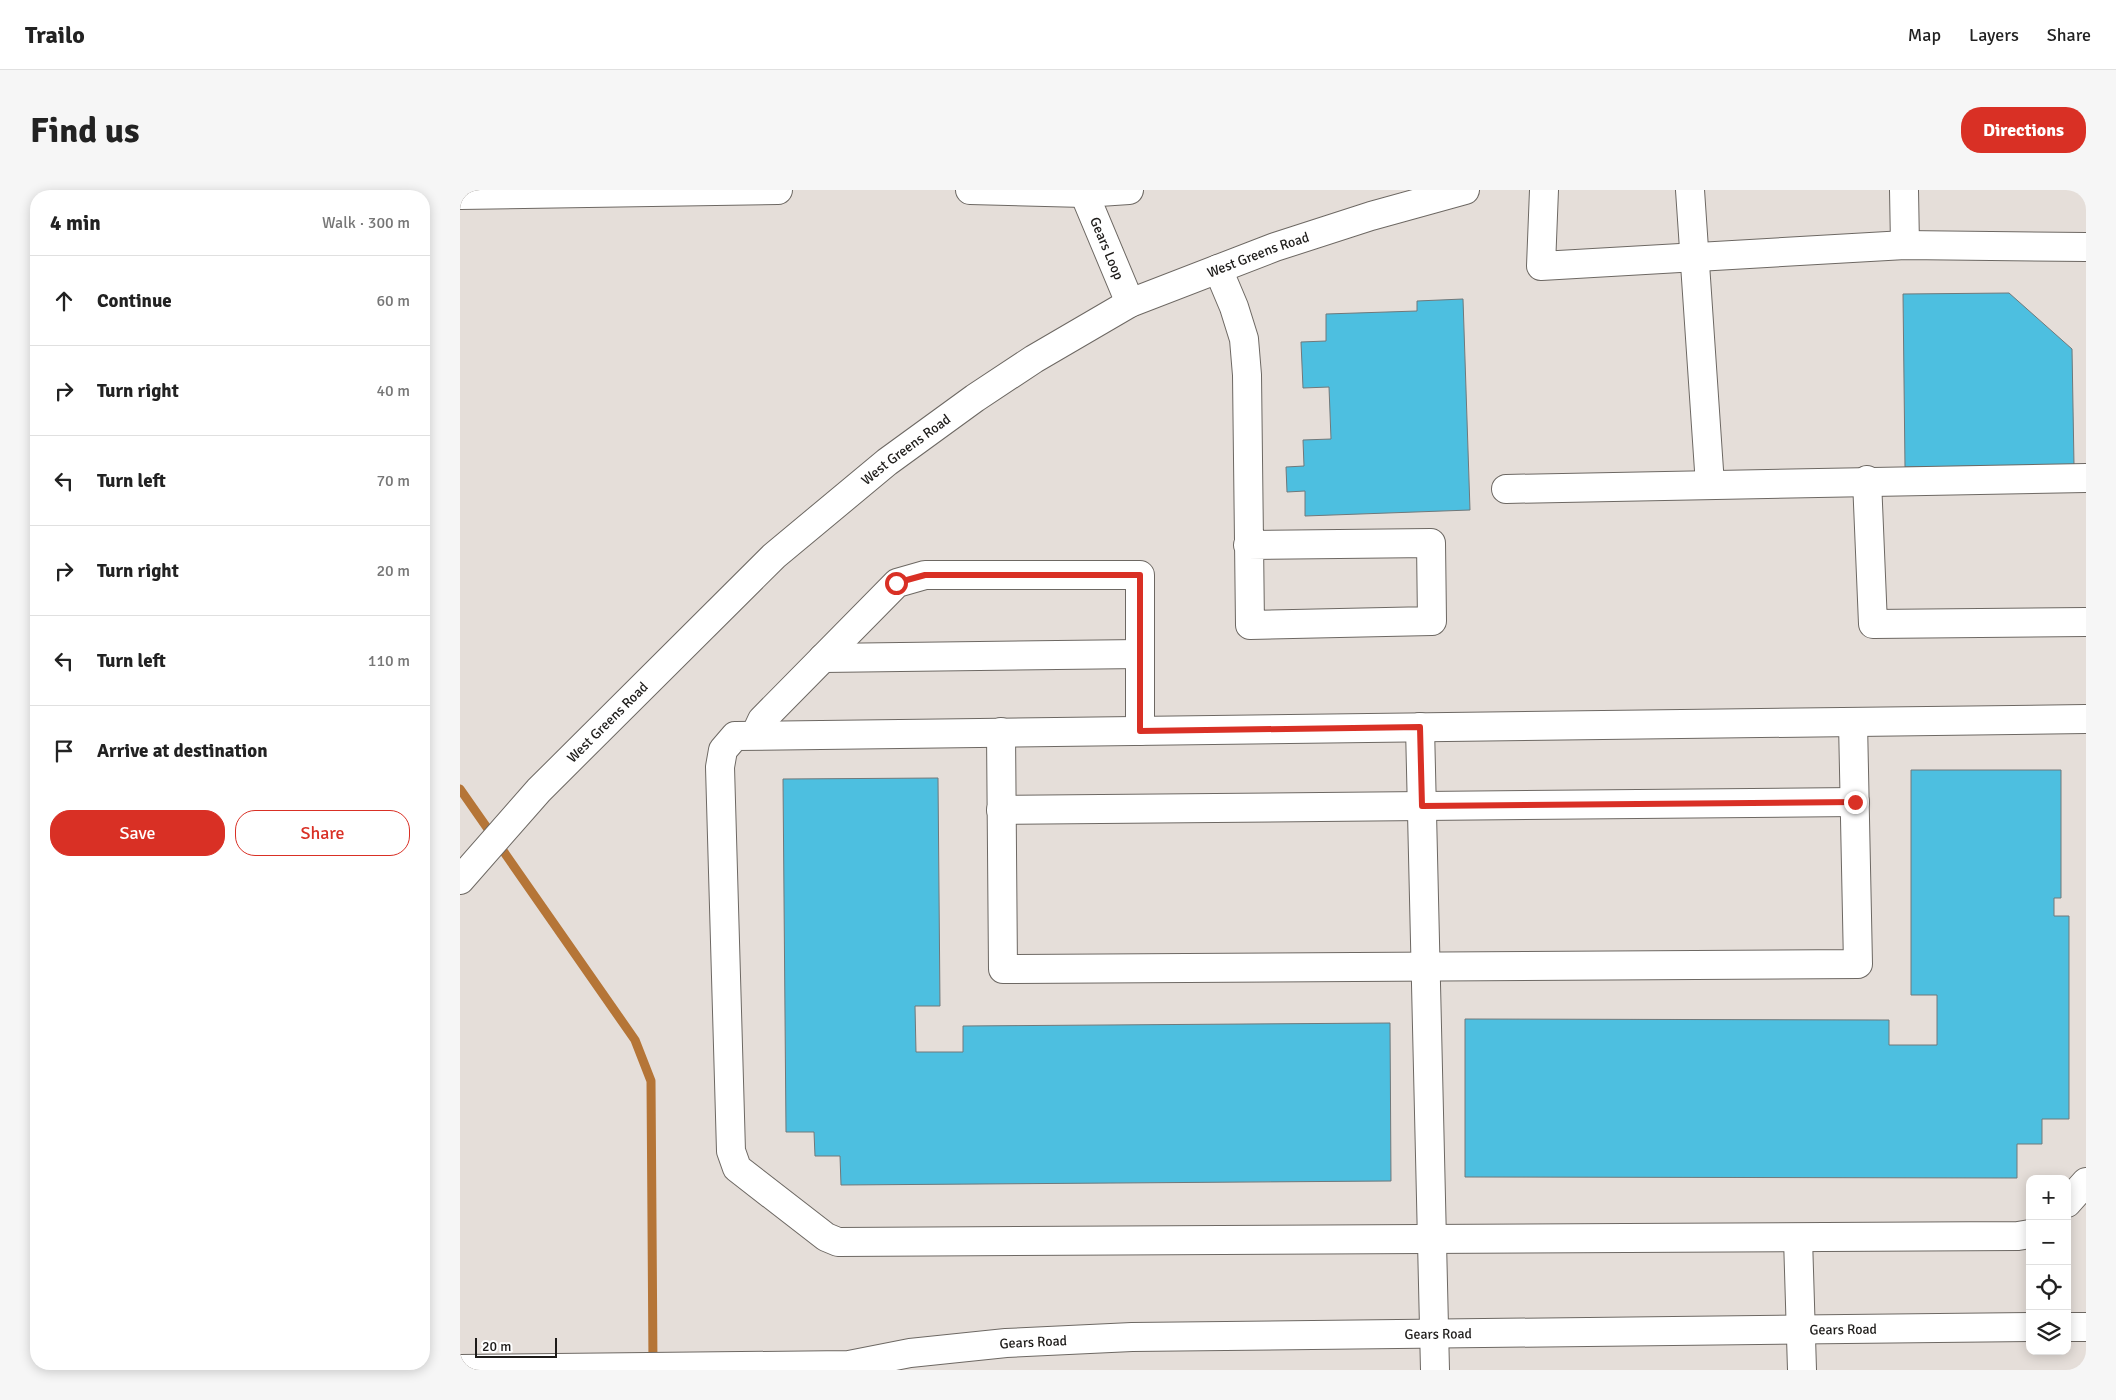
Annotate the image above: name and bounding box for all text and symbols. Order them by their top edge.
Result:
text: Trailo [25,20,85,50]
text: Map [1908,24,1941,46]
text: Layers [1969,24,2019,46]
text: Share [2047,24,2091,46]
button: Directions [1961,107,2086,153]
text: Find us [30,109,140,152]
text: 4 min [50,210,101,236]
text: Walk · 300 m [322,213,410,233]
street label: Gears Loop [1086,214,1128,282]
street label: West Greens Road [1205,228,1311,281]
icon: ahead [50,287,78,315]
text: Continue [97,289,172,313]
text: 60 m [376,291,410,311]
icon: right [50,377,78,405]
text: Turn right [97,379,179,403]
text: 40 m [376,381,410,401]
street label: West Greens Road [858,410,954,488]
icon: left [50,467,78,495]
text: Turn left [97,469,166,493]
text: 70 m [376,471,410,491]
icon: right [50,557,78,585]
text: Turn right [97,559,179,583]
text: 20 m [376,561,410,581]
route start [885,572,908,595]
icon: left [50,647,78,675]
text: Turn left [97,649,166,673]
text: 110 m [368,651,410,671]
street label: West Greens Road [563,678,651,766]
icon: arrive [50,737,78,765]
text: Arrive at destination [97,739,268,763]
route end [1844,791,1867,814]
button: Save [50,810,225,856]
button: Share [235,810,410,856]
map controls [2026,1175,2071,1355]
button: + [2026,1175,2071,1220]
button: − [2026,1220,2071,1265]
button: locate [2026,1265,2071,1310]
button: layers [2026,1310,2071,1355]
street label: Gears Road [1809,1320,1877,1338]
street label: Gears Road [1404,1325,1472,1342]
street label: Gears Road [999,1332,1067,1352]
scale bar [475,1335,558,1358]
text: 20 m [482,1338,511,1355]

